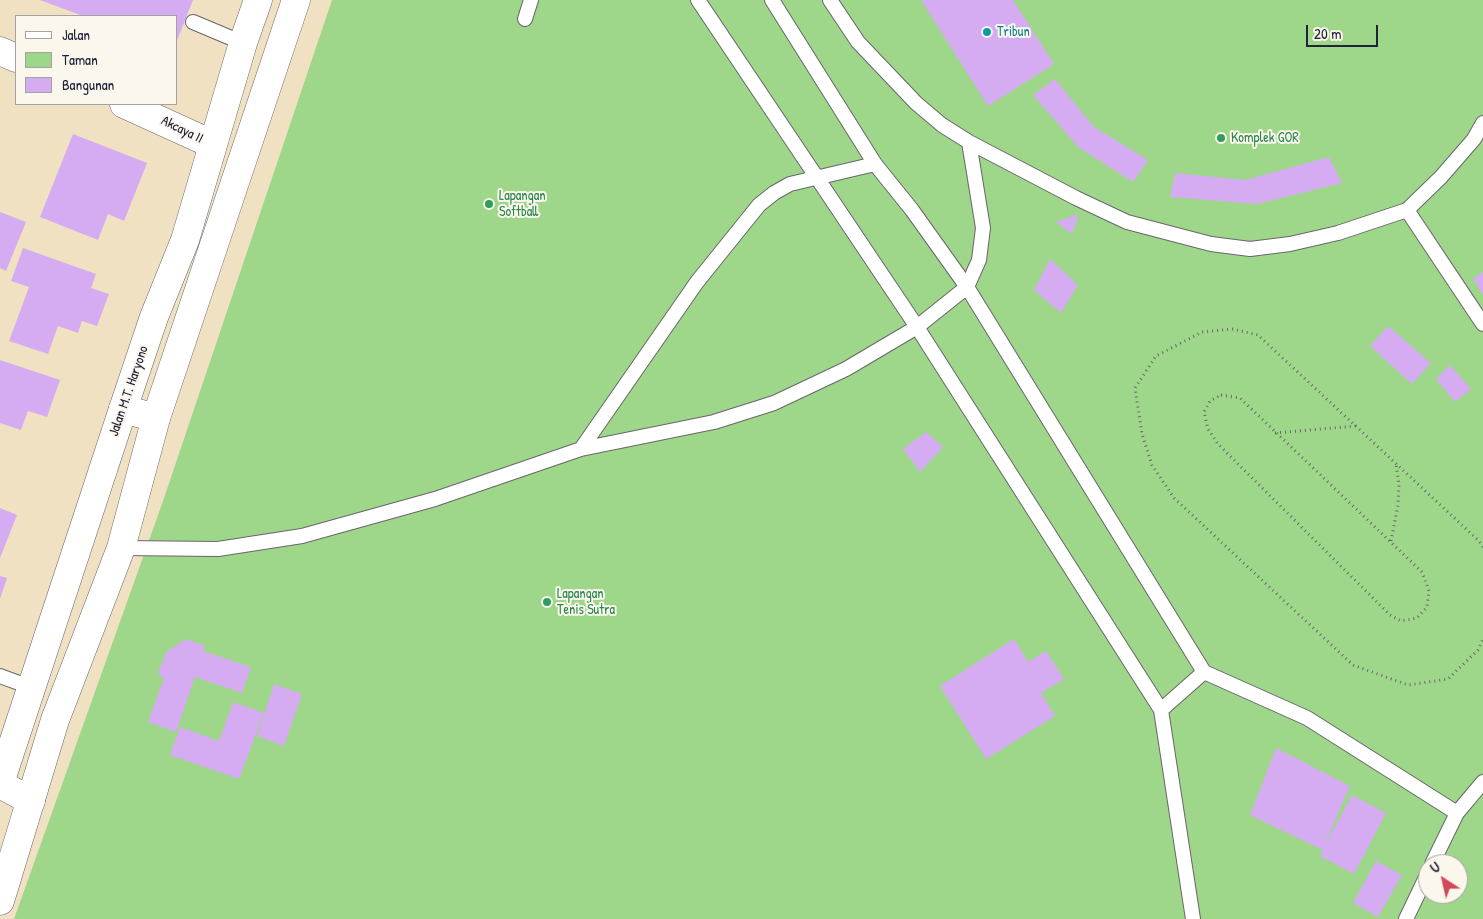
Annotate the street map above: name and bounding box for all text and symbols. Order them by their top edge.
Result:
legend [15,15,178,105]
scale bar [1308,15,1380,47]
text: 20 m [1314,23,1341,44]
text: Jalan [62,24,90,45]
place label: Tribun [997,24,1030,40]
marker: Tribun [981,26,993,38]
text: Taman [62,49,98,70]
text: Bangunan [62,74,114,95]
street label: Akcaya II [158,113,206,147]
place label: Komplek GOR [1231,130,1299,146]
marker: Komplek GOR [1215,132,1227,144]
place label: Lapangan Softball [499,188,546,220]
marker: Lapangan Softball [483,198,495,210]
street label: Jalan M.T. Haryono [106,344,152,438]
place label: Lapangan Tenis Sutra [557,586,615,618]
marker: Lapangan Tenis Sutra [541,596,553,608]
north arrow [1418,854,1468,904]
text: U [1426,857,1443,877]

